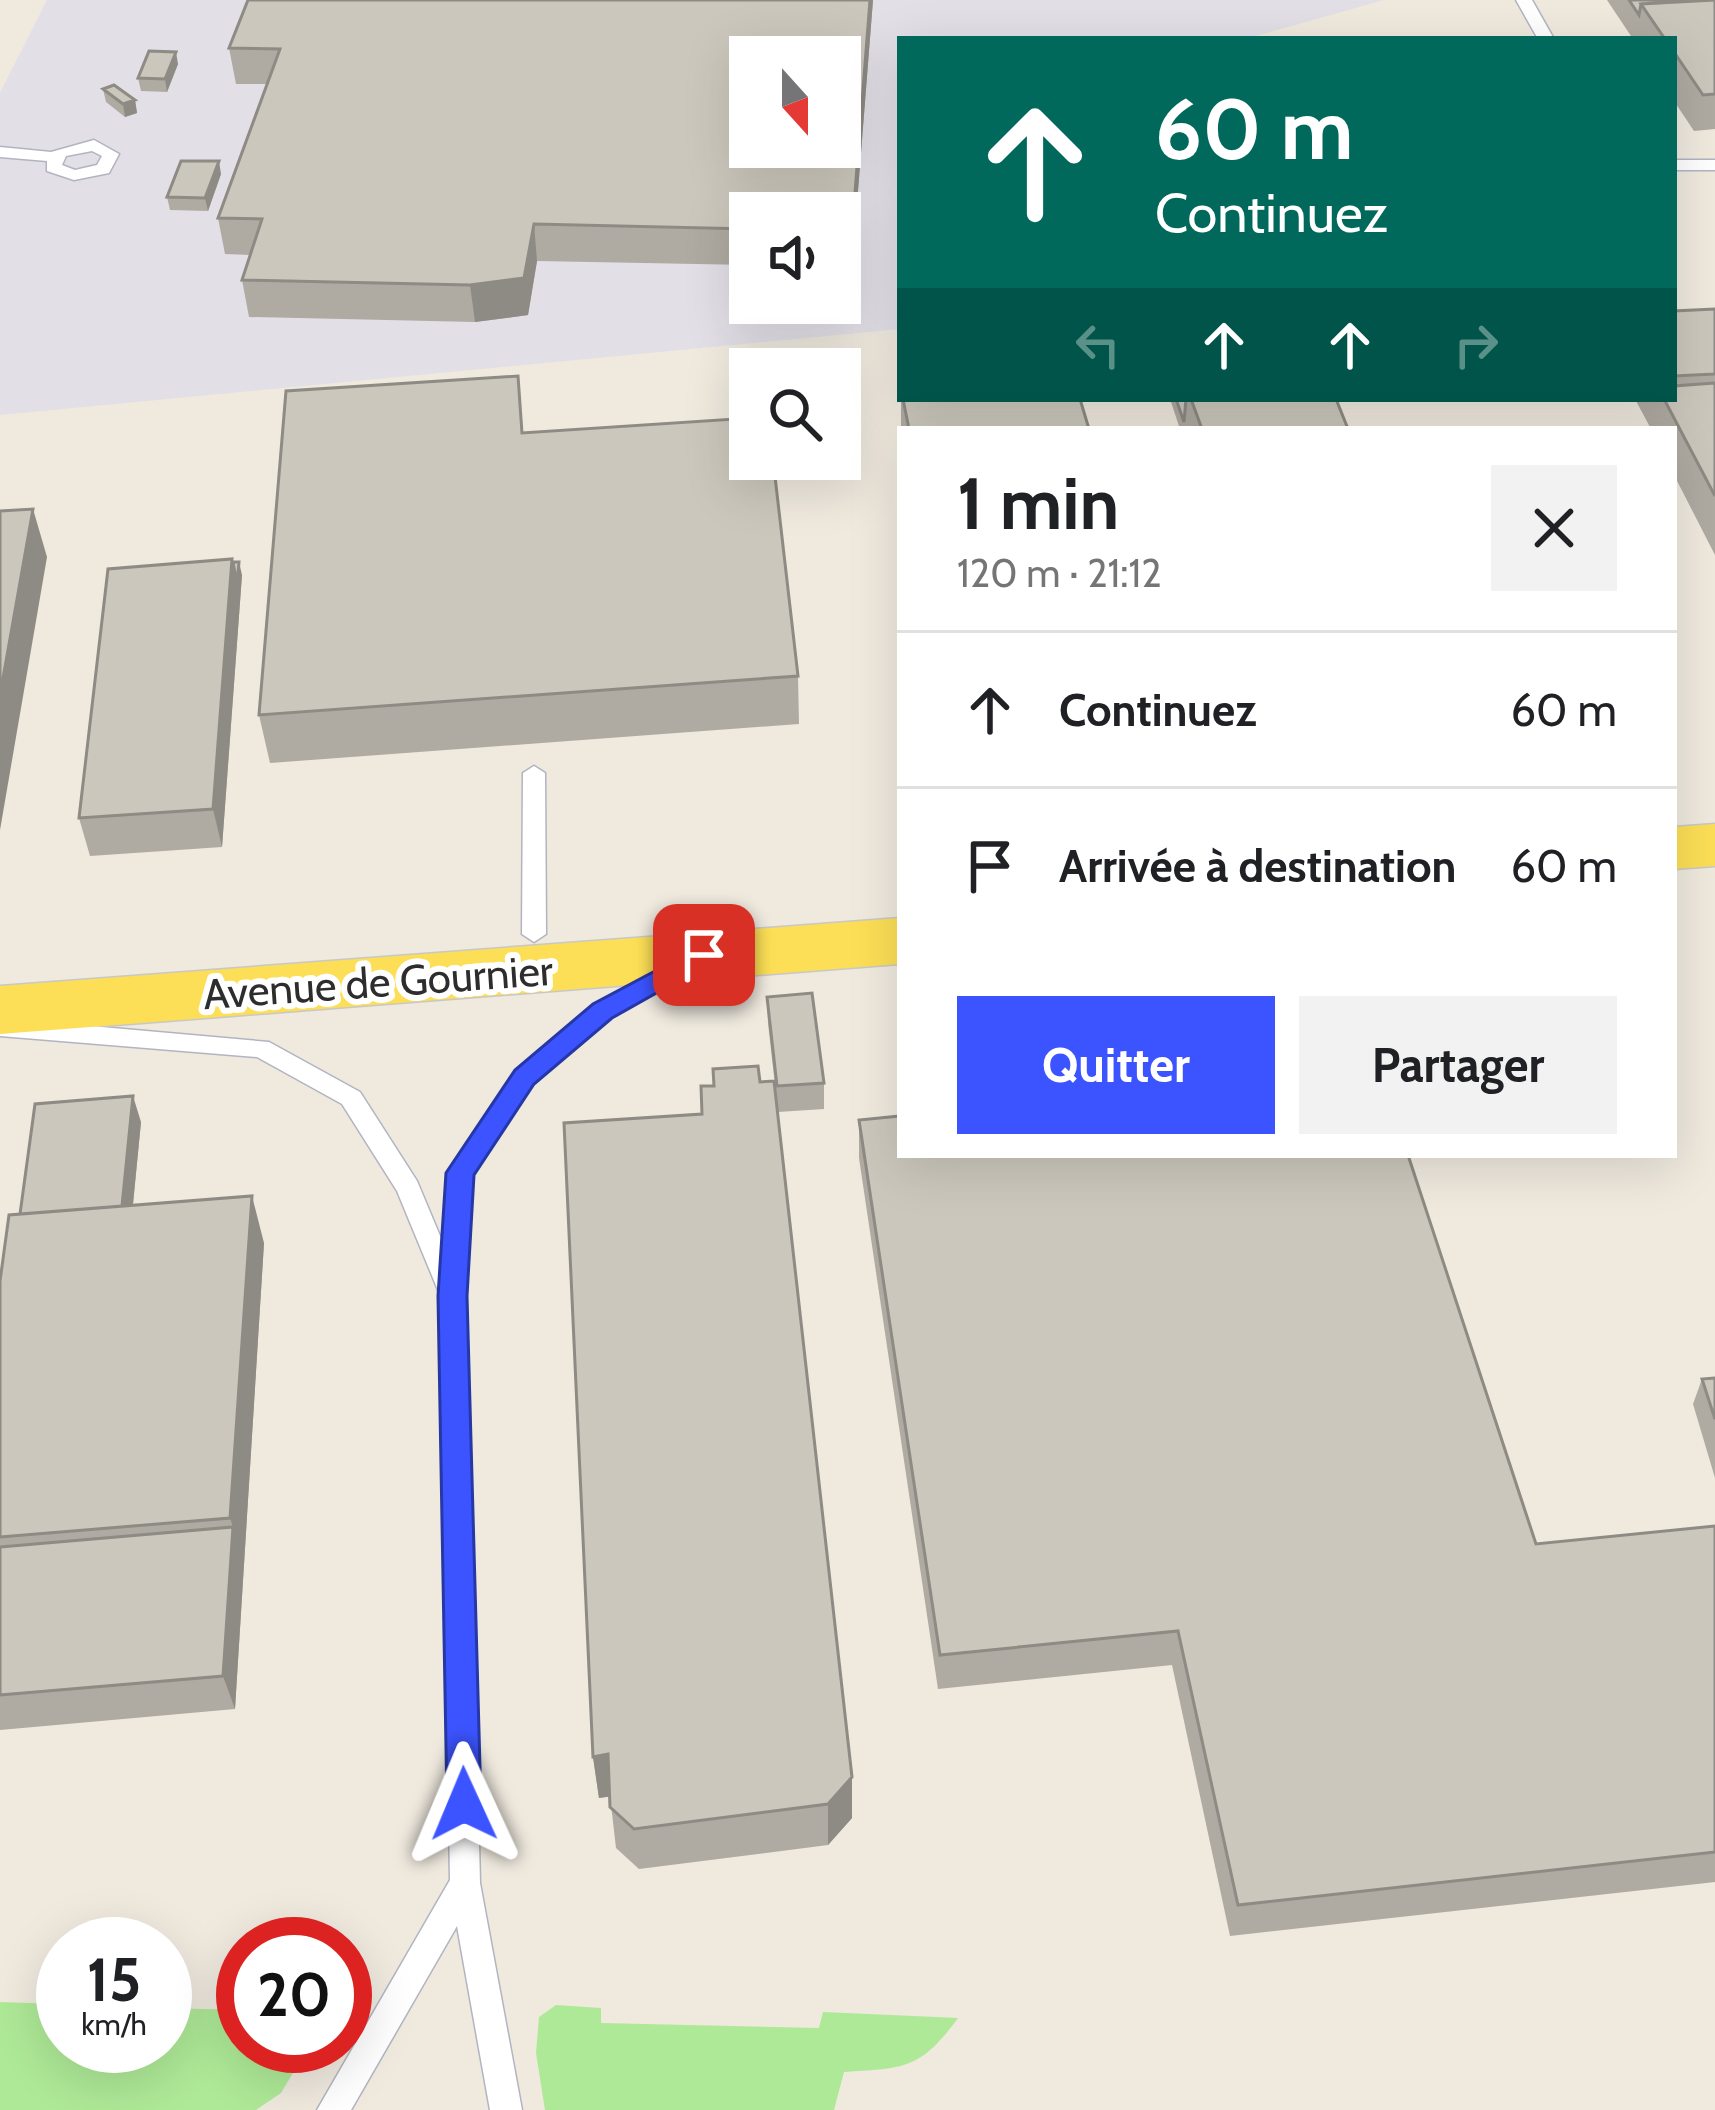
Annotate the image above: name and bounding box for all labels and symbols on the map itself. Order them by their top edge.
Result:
north arrow [729,36,861,168]
pin [653,904,755,1006]
street label: Avenue de Gournier [201,944,555,1020]
position arrow [401,1741,527,1867]
speed limit sign: 20 [216,1917,372,2073]

